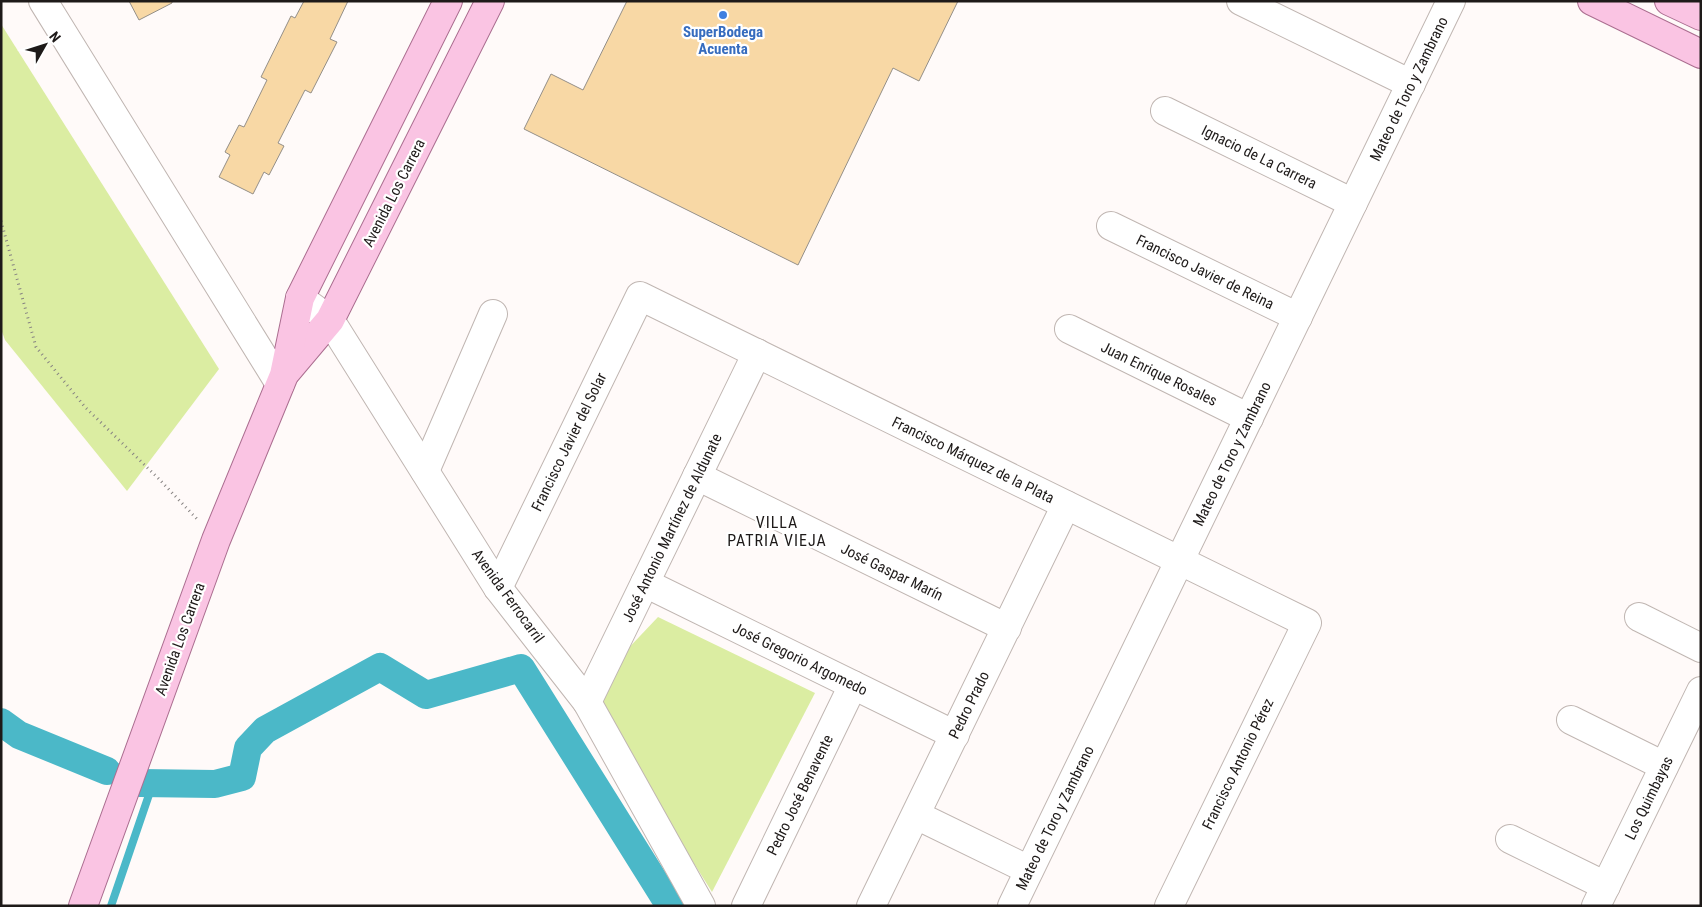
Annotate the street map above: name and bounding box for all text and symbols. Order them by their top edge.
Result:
marker: SuperBodega Acuenta [717,9,729,21]
street label: Mateo de Toro y Zambrano [1366,14,1452,164]
north arrow [20,20,70,70]
place label: SuperBodega Acuenta [683,23,763,58]
text: N [46,28,64,45]
street label: Ignacio de La Carrera [1199,121,1319,193]
street label: Avenida Los Carrera [359,136,429,250]
street label: Francisco Javier de Reina [1133,231,1277,313]
street label: Juan Enrique Rosales [1098,338,1220,410]
street label: Francisco Javier del Solar [528,369,611,514]
street label: Mateo de Toro y Zambrano [1189,379,1275,529]
street label: Francisco Márquez de la Plata [889,413,1057,507]
street label: José Antonio Martínez de Aldunate [618,431,726,625]
district label: VILLA PATRIA VIEJA [727,513,827,550]
street label: José Gaspar Marín [838,539,946,605]
street label: Avenida Ferrocarril [468,546,548,646]
street label: Avenida Los Carrera [151,580,209,698]
street label: José Gregorio Argomedo [730,619,870,699]
street label: Pedro Prado [945,668,993,742]
street label: Francisco Antonio Pérez [1198,696,1278,832]
street label: Pedro José Benavente [763,732,837,858]
street label: Mateo de Toro y Zambrano [1012,743,1098,893]
street label: Los Quimbayas [1621,753,1677,843]

